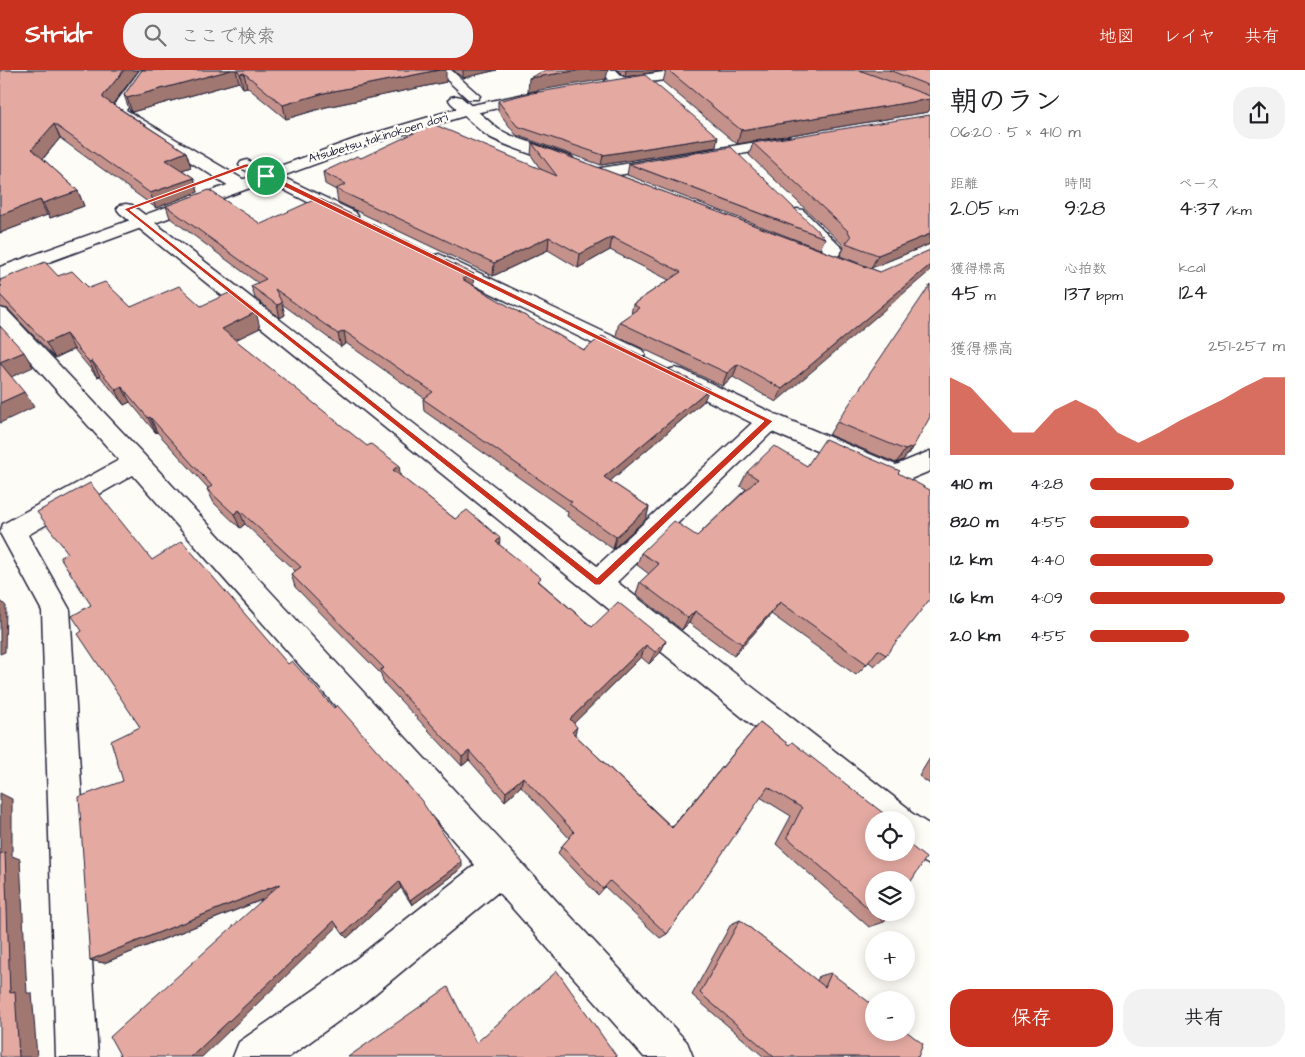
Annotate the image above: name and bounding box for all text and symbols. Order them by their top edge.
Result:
search box [123,13,473,58]
text: Stridr [25,18,93,52]
icon: search [141,21,169,49]
text: ここで検索 [181,23,276,50]
text: 地図 [1099,24,1135,49]
text: レイヤ [1163,24,1216,49]
text: 共有 [1244,24,1280,49]
text: 朝のラン [950,82,1062,121]
button: share [1233,87,1285,139]
street label: Atsubetsu takinokoen dori [306,109,450,167]
text: 06:20 · 5 × 410 m [950,121,1081,143]
pin [245,155,287,197]
icon: arrive [252,162,280,190]
text: 距離 [950,174,978,194]
text: 時間 [1064,174,1092,194]
text: ペース [1179,174,1220,194]
text: 2.05 [950,194,993,223]
text: 9:28 [1064,194,1105,223]
text: 4:37 [1179,194,1220,223]
text: km [993,201,1018,221]
text: /km [1220,201,1252,221]
text: kcal [1179,258,1205,278]
text: 獲得標高 [950,259,1006,279]
text: 心拍数 [1064,259,1106,279]
text: 124 [1179,278,1208,307]
text: 45 [950,279,979,308]
text: 137 [1064,279,1091,308]
text: m [979,286,996,306]
text: bpm [1091,286,1123,306]
text: 251–257 m [1208,335,1285,357]
text: 獲得標高 [950,338,1014,360]
text: 410 m [950,473,992,495]
text: 4:28 [1030,473,1063,495]
text: 820 m [950,511,998,533]
text: 4:55 [1030,511,1066,533]
text: 1.2 km [950,549,992,571]
text: 4:40 [1030,549,1065,571]
text: 1.6 km [950,587,993,609]
text: 4:09 [1030,587,1063,609]
text: 2.0 km [950,625,1000,647]
text: 4:55 [1030,625,1066,647]
map controls [865,811,915,1041]
button: locate [865,811,915,861]
button: layers [865,871,915,921]
button: + [865,931,915,981]
button: 保存 [950,989,1113,1047]
button: 共有 [1123,989,1285,1047]
button: − [865,991,915,1041]

